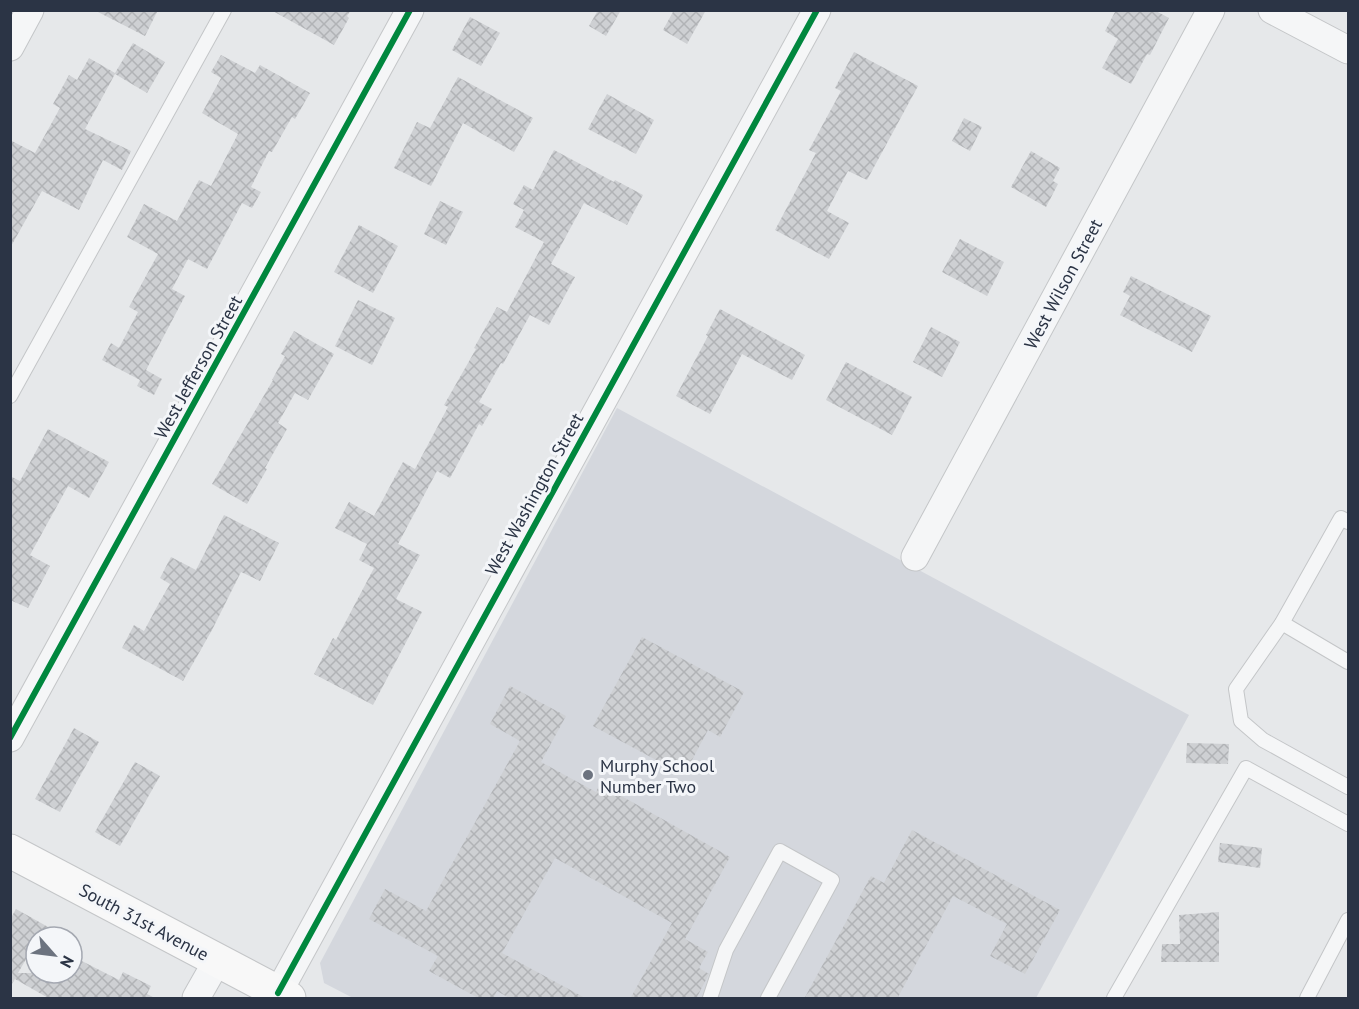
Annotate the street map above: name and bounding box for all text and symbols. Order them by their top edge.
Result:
street label: West Wilson Street [1019,215,1107,353]
street label: West Jefferson Street [149,291,247,443]
street label: West Washington Street [480,409,588,579]
place label: Murphy School Number Two [600,754,715,798]
marker: Murphy School Number Two [581,768,595,782]
street label: South 31st Avenue [75,878,213,966]
north arrow [24,925,84,985]
text: N [56,953,79,971]

